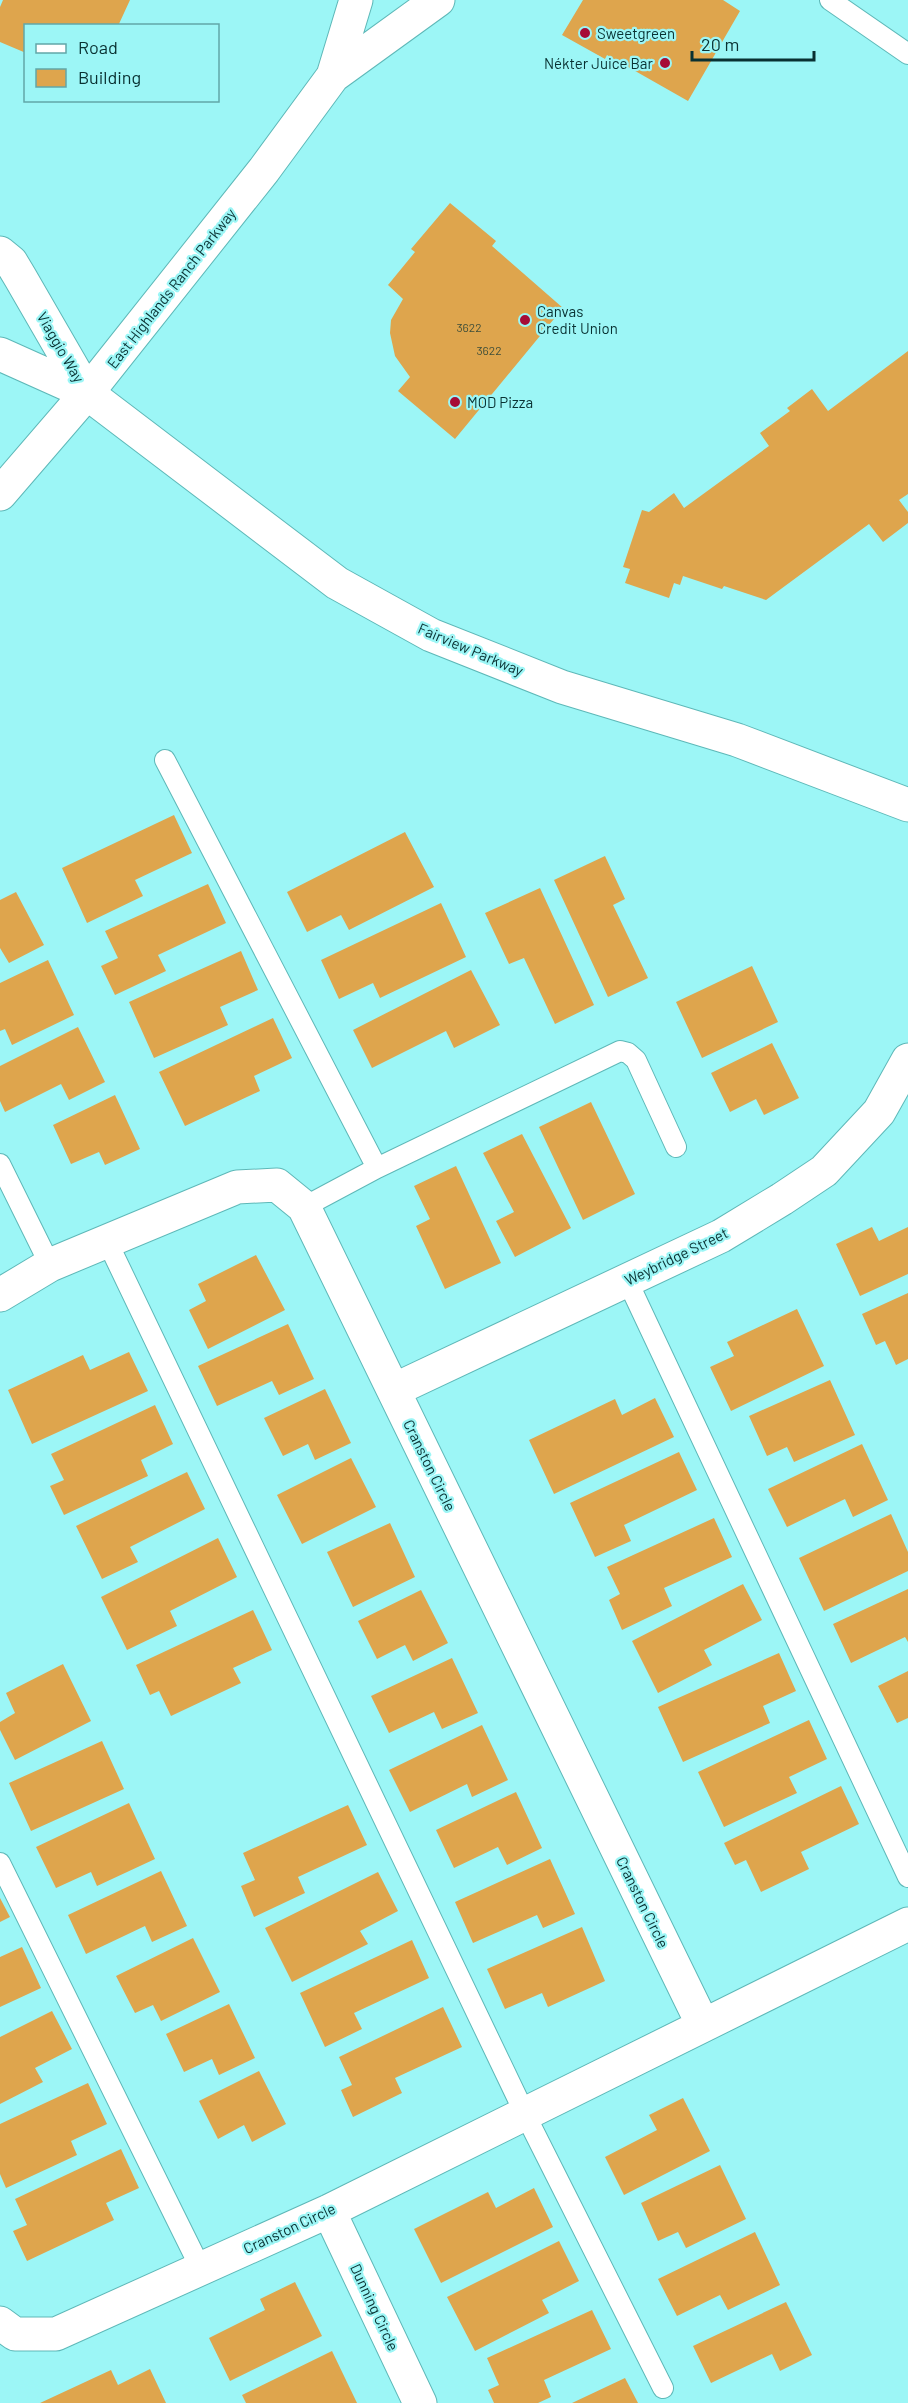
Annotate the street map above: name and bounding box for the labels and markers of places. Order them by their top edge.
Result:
place label: Sweetgreen [597,24,675,42]
marker: Sweetgreen [578,26,592,40]
place label: Nékter Juice Bar [544,54,654,72]
marker: Nékter Juice Bar [658,56,672,70]
place label: Canvas Credit Union [537,302,618,337]
marker: Canvas Credit Union [518,313,532,327]
place label: MOD Pizza [467,393,533,411]
marker: MOD Pizza [448,395,462,409]

